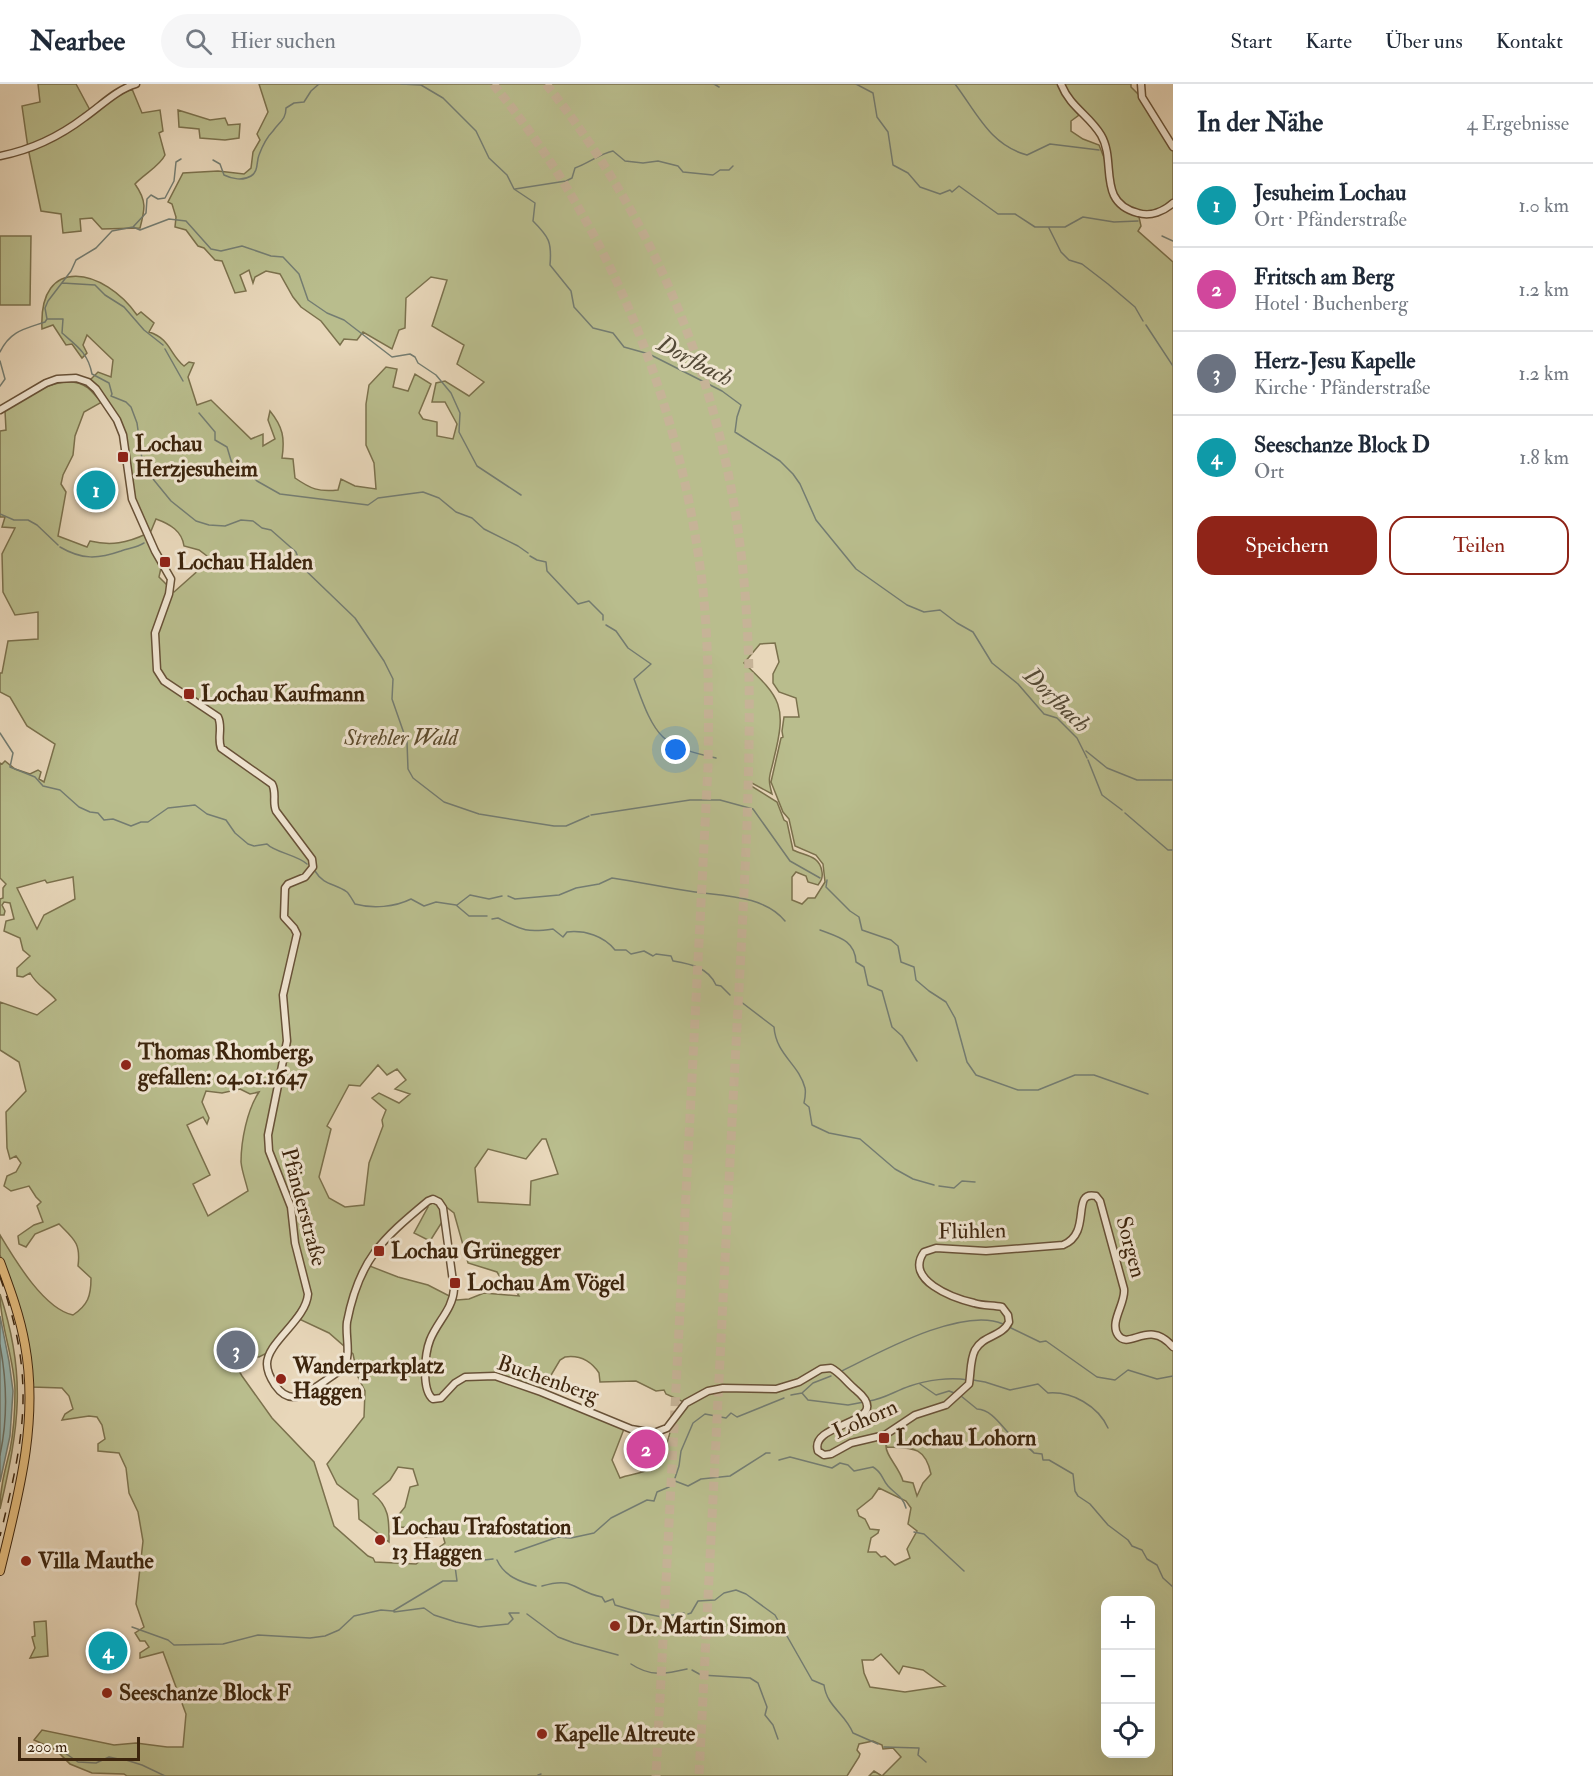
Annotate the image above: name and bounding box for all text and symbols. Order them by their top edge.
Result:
search box [161,14,581,68]
text: Nearbee [30,24,125,59]
icon: search [182,25,215,58]
text: Hier suchen [230,27,336,55]
text: Start [1230,28,1272,55]
text: Karte [1305,28,1352,55]
text: Über uns [1385,28,1463,55]
text: Kontakt [1496,28,1563,55]
text: In der Nähe [1197,107,1323,139]
text: 4 Ergebnisse [1467,111,1569,136]
text: Jesuheim Lochau [1254,179,1406,207]
text: 1 [1213,193,1220,218]
text: 1.0 km [1518,193,1569,218]
text: Ort · Pfänderstraße [1254,207,1407,232]
text: Fritsch am Berg [1254,263,1394,291]
text: 2 [1211,277,1222,302]
text: 1.2 km [1519,277,1569,302]
text: Hotel · Buchenberg [1254,291,1408,316]
water label: Dorfbach [651,328,738,394]
text: Herz-Jesu Kapelle [1254,347,1416,375]
text: 3 [1213,361,1220,386]
text: 1.2 km [1519,361,1569,386]
text: Kirche · Pfänderstraße [1254,375,1430,400]
place label: Lochau Herzjesuheim [135,430,259,483]
text: Seeschanze Block D [1254,431,1430,459]
text: 4 [1211,445,1222,470]
text: 1.8 km [1519,445,1569,470]
marker: Lochau Herzjesuheim [116,450,130,464]
text: Ort [1254,459,1284,484]
pin: 1 [76,468,116,512]
button: Speichern [1197,516,1377,575]
button: Teilen [1389,516,1569,575]
place label: Lochau Halden [177,548,314,576]
marker: Lochau Halden [158,555,172,569]
water label: Dorfbach [1016,660,1097,740]
place label: Lochau Kaufmann [201,680,365,708]
marker: Lochau Kaufmann [182,687,196,701]
park label: Strehler Wald [343,724,460,752]
your location [661,735,690,764]
place label: Thomas Rhomberg, gefallen: 04.01.1647 [137,1038,314,1092]
marker: Thomas Rhomberg, gefallen: 04.01.1647 [119,1058,133,1072]
street label: Pfänderstraße [275,1145,333,1269]
street label: Sorgen [1109,1213,1153,1281]
street label: Flühlen [938,1216,1006,1246]
place label: Lochau Grünegger [391,1237,562,1266]
marker: Lochau Grünegger [372,1244,386,1258]
place label: Lochau Am Vögel [467,1269,625,1298]
marker: Lochau Am Vögel [448,1276,462,1290]
pin: 3 [216,1328,256,1372]
street label: Buchenberg [494,1349,604,1410]
place label: Wanderparkplatz Haggen [292,1352,444,1406]
marker: Wanderparkplatz Haggen [274,1372,288,1386]
street label: Lohorn [828,1392,902,1446]
place label: Lochau Lohorn [896,1424,1037,1452]
pin: 2 [626,1426,666,1472]
marker: Lochau Lohorn [877,1431,891,1445]
place label: Lochau Trafostation 13 Haggen [392,1513,572,1567]
marker: Lochau Trafostation 13 Haggen [373,1533,387,1547]
place label: Villa Mauthe [37,1547,154,1575]
marker: Villa Mauthe [19,1554,33,1568]
map controls [1101,1596,1155,1758]
button: + [1101,1596,1155,1650]
place label: Dr. Martin Simon [627,1612,787,1640]
marker: Dr. Martin Simon [608,1619,622,1633]
pin: 4 [88,1628,128,1674]
button: − [1101,1650,1155,1704]
place label: Seeschanze Block F [119,1679,291,1707]
marker: Seeschanze Block F [100,1686,114,1700]
button: locate [1101,1704,1155,1758]
place label: Kapelle Altreute [554,1720,696,1749]
marker: Kapelle Altreute [535,1727,549,1741]
scale bar [18,1734,140,1762]
text: 200 m [27,1737,67,1757]

